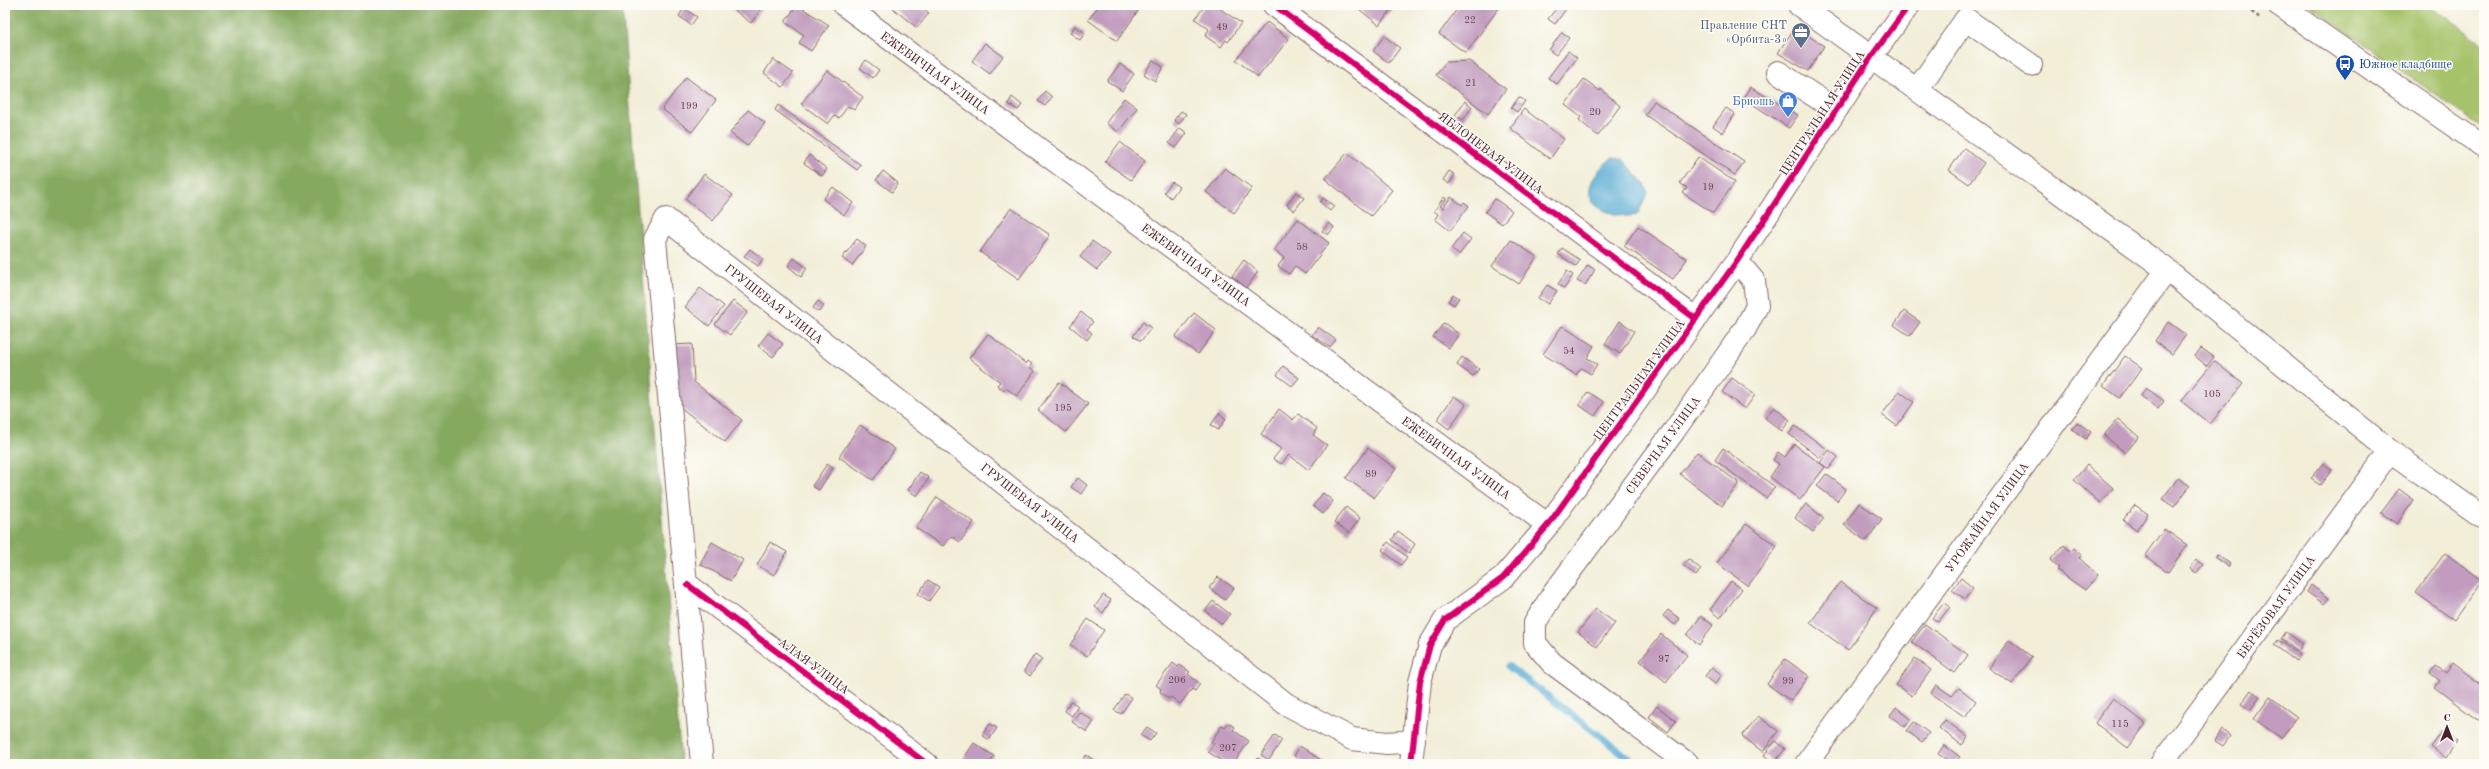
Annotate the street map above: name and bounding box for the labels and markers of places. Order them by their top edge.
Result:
place label: Правление СНТ «Орбита-3» [1700,20,1787,46]
office icon: Правление СНТ «Орбита-3» [1790,21,1812,49]
bus stop icon: Южное кладбище [2334,53,2356,81]
place label: Южное кладбище [2359,59,2452,71]
shop icon: Бриошь [1777,90,1799,118]
place label: Бриошь [1732,96,1774,108]

